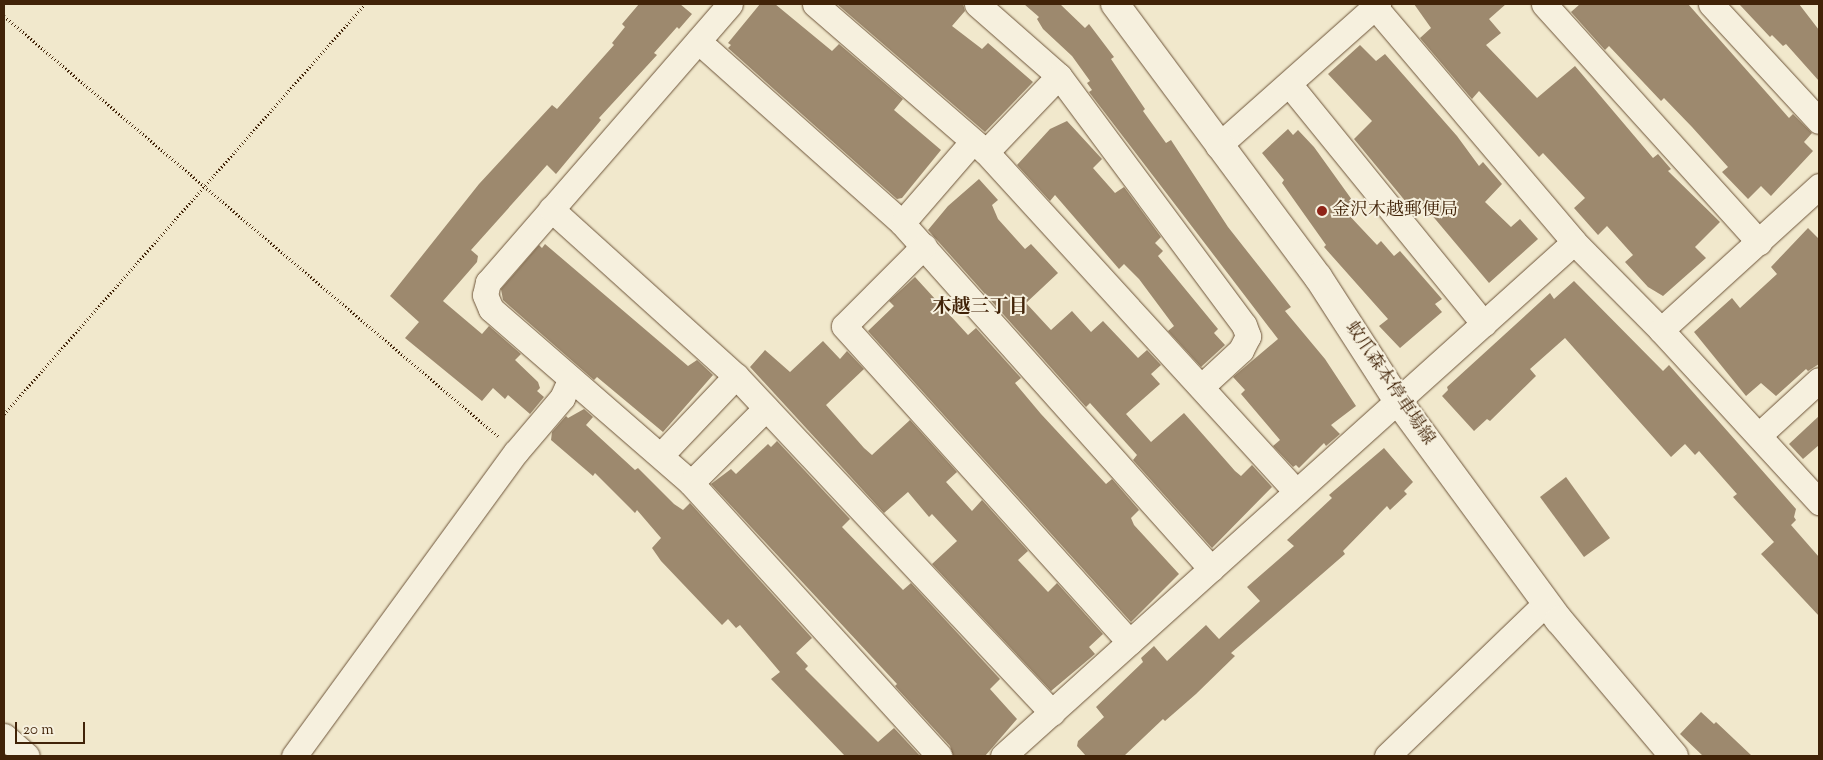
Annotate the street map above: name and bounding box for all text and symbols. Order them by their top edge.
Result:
place label: 金沢木越郵便局 [1332,200,1458,222]
marker: 金沢木越郵便局 [1316,205,1328,217]
district label: 木越三丁目 [933,297,1027,319]
street label: 蚊爪森本停車場線 [1340,318,1438,450]
scale bar [18,712,88,744]
text: 20 m [23,720,54,741]

